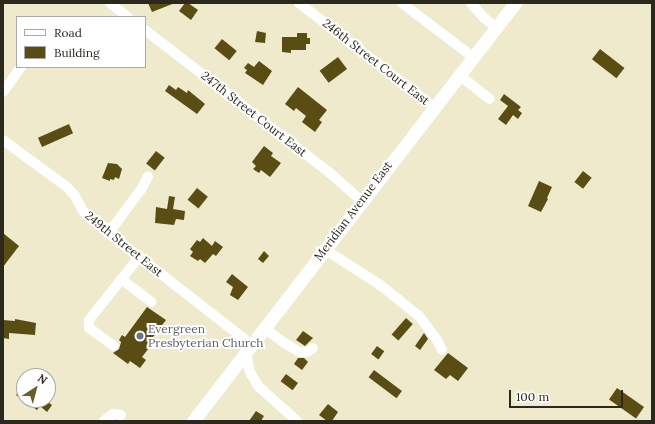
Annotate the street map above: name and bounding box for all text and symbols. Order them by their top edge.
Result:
legend [16,16,146,68]
street label: 246th Street Court East [320,16,432,108]
text: Road [54,25,82,40]
text: Building [54,45,100,60]
street label: 247th Street Court East [198,68,310,160]
street label: Meridian Avenue East [311,158,395,264]
street label: 249th Street East [82,208,166,280]
place label: Evergreen Presbyterian Church [148,322,263,350]
marker: Evergreen Presbyterian Church [135,331,145,341]
north arrow [16,368,56,408]
text: N [35,371,50,387]
scale bar [511,382,625,408]
text: 100 m [516,389,549,404]

